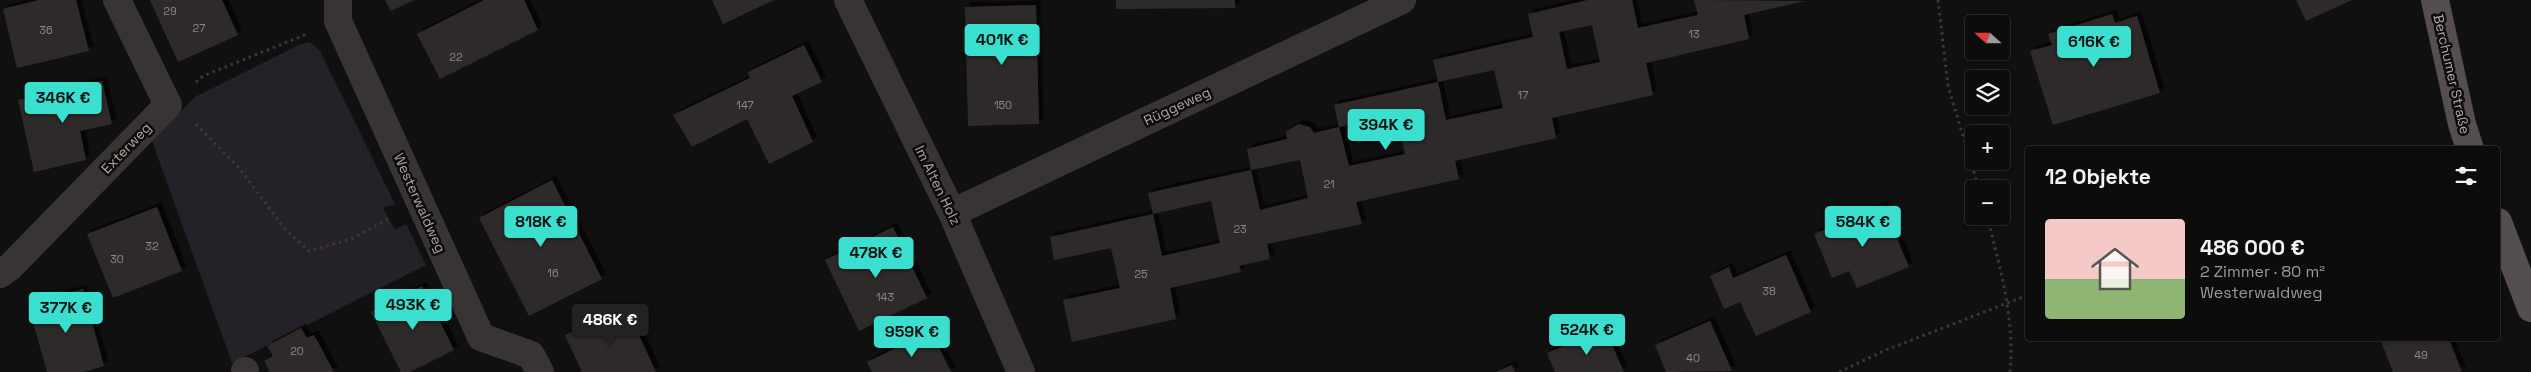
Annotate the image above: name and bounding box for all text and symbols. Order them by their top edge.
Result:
house number: 29 [163,4,177,18]
street label: Berchumer Straße [2429,12,2475,136]
north arrow [1965,15,2010,60]
map controls [1965,15,2010,225]
house number: 27 [193,21,205,35]
house number: 36 [39,23,53,37]
pin: 401K € [961,23,1043,66]
pin: 616K € [2053,26,2135,68]
house number: 13 [1688,27,1700,41]
text: 401K € [976,29,1028,50]
text: 616K € [2068,31,2120,52]
house number: 22 [449,50,463,64]
button: layers [1965,70,2010,115]
pin: 346K € [22,82,104,124]
street label: Rüggeweg [1141,83,1213,129]
text: 346K € [36,87,90,108]
house number: 17 [1518,88,1528,102]
house number: 147 [736,98,754,112]
house number: 150 [994,98,1012,112]
pin: 394K € [1345,108,1427,151]
text: 394K € [1359,114,1413,135]
street label: Exterweg [97,119,155,177]
button: + [1965,125,2010,170]
street label: Im Alten Holz [911,142,965,228]
street label: Westerwaldweg [390,150,450,256]
icon: filters [2452,162,2480,190]
text: 12 Objekte [2045,163,2151,190]
house number: 21 [1323,177,1335,191]
button: − [1965,180,2010,225]
pin: 818K € [500,206,582,248]
pin: 584K € [1822,206,1904,248]
text: 818K € [515,211,567,232]
text: 584K € [1836,211,1890,232]
house number: 23 [1233,222,1247,236]
text: 486 000 € [2200,234,2305,261]
pin: 478K € [835,236,917,279]
house number: 32 [145,239,159,253]
icon: home [2085,239,2145,299]
text: 478K € [850,242,902,263]
house number: 30 [110,252,124,266]
text: 2 Zimmer · 80 m² [2200,261,2325,282]
house number: 16 [547,266,559,280]
house number: 25 [1134,267,1148,281]
text: Westerwaldweg [2200,282,2323,303]
house number: 38 [1762,284,1776,298]
pin: 493K € [372,288,454,331]
house number: 143 [876,290,894,304]
pin: 377K € [25,292,107,334]
text: 493K € [386,294,440,315]
text: 377K € [40,297,92,318]
pin: 486K € [569,304,651,346]
text: 486K € [583,309,637,330]
pin: 524K € [1546,314,1628,356]
pin: 959K € [871,316,953,358]
text: 524K € [1560,319,1614,340]
text: 959K € [885,321,939,342]
house number: 20 [290,344,304,358]
house number: 49 [2414,348,2428,362]
house number: 40 [1686,351,1700,365]

